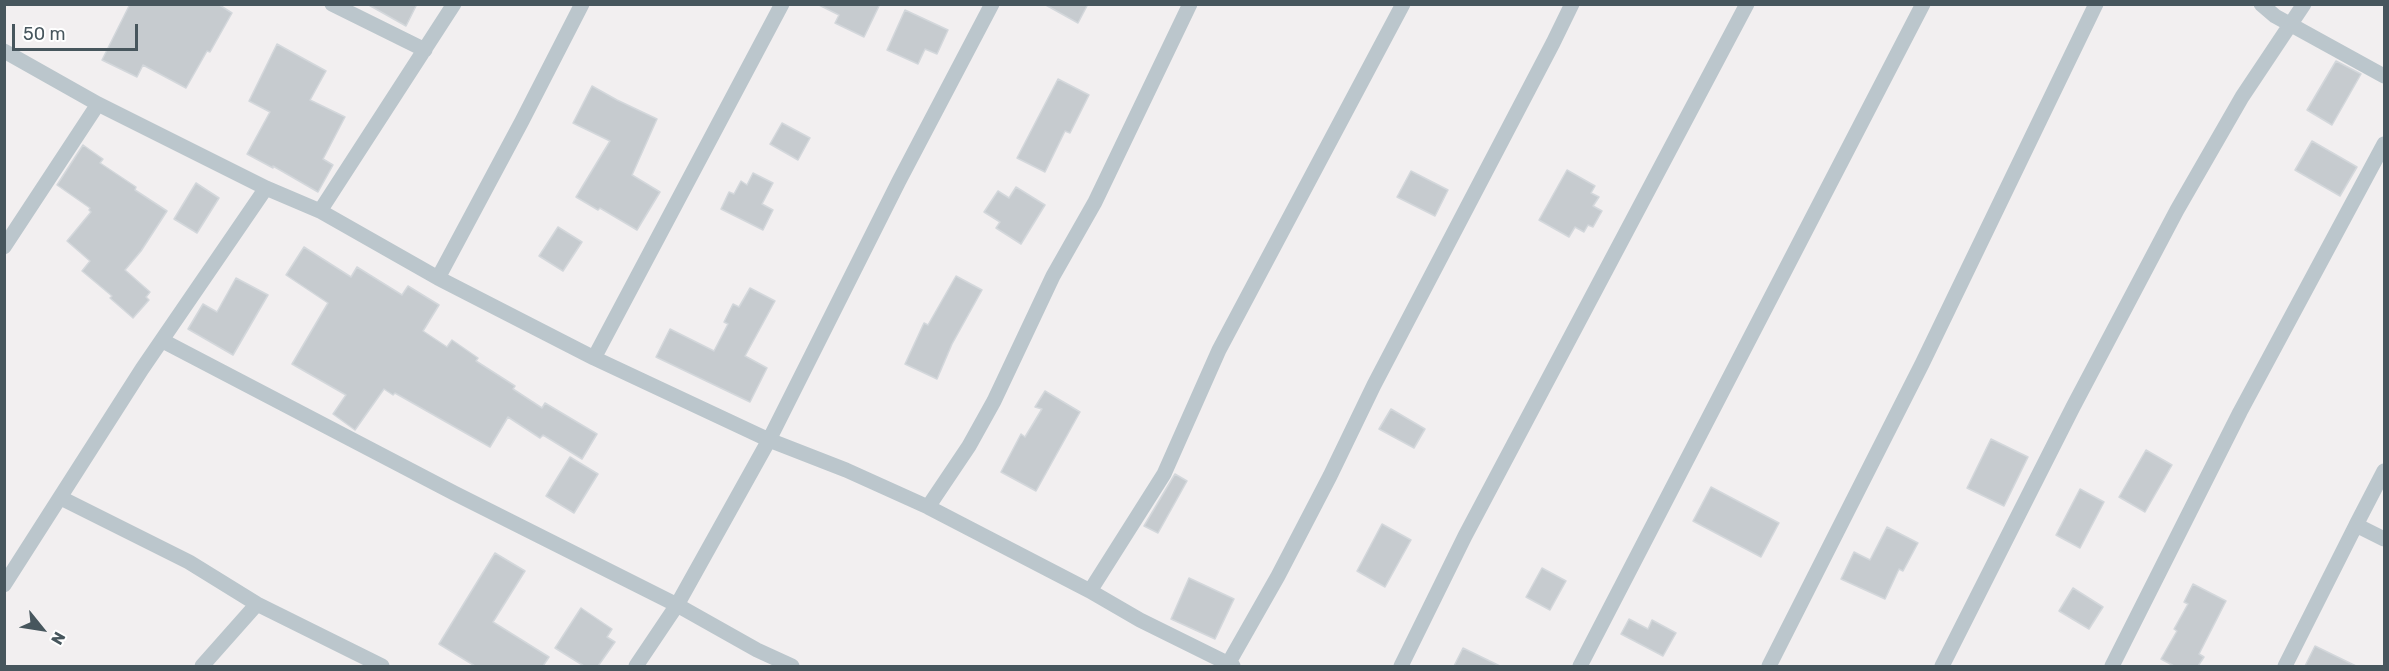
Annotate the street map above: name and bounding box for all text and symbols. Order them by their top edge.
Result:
scale bar [15,12,141,50]
text: 50 m [23,23,66,45]
north arrow [12,599,72,659]
text: N [47,629,69,648]

